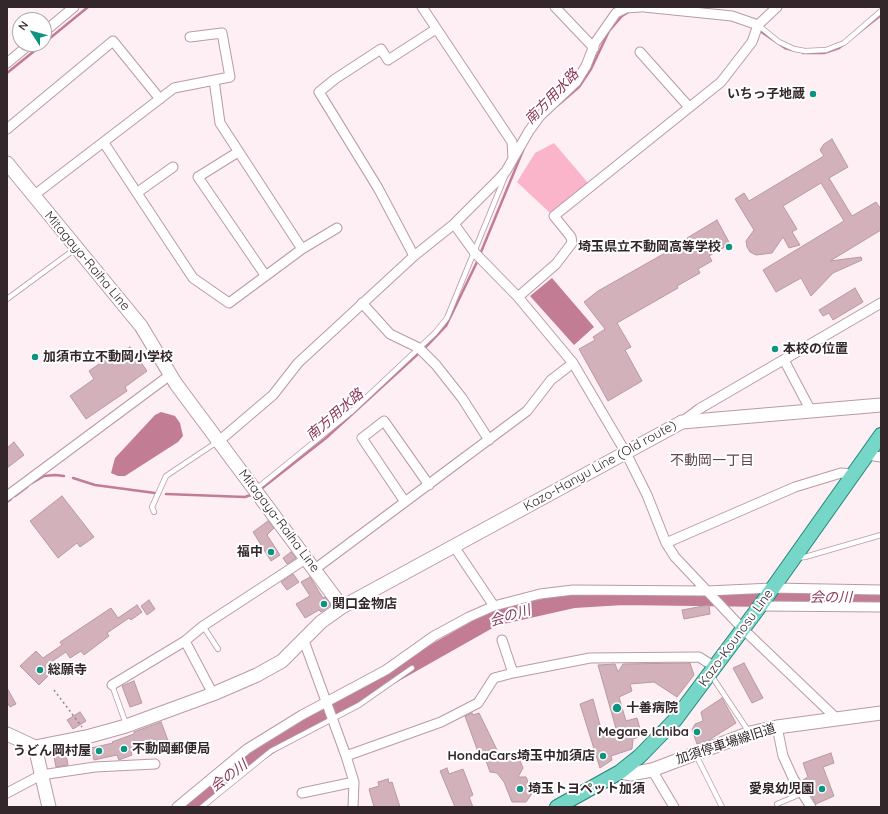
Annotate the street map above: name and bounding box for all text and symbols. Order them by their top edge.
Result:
north arrow [12,12,52,52]
text: N [15,18,31,33]
water label: 南方用水路 [522,66,582,128]
place label: いちっ子地蔵 [727,86,805,102]
marker: いちっ子地蔵 [808,89,818,99]
street label: Mitagaya-Raiha Line [41,208,133,314]
place label: 埼玉県立不動岡高等学校 [578,239,721,255]
marker: 埼玉県立不動岡高等学校 [724,242,734,252]
place label: 本校の位置 [783,341,848,357]
marker: 本校の位置 [770,344,780,354]
place label: 加須市立不動岡小学校 [43,349,173,365]
marker: 加須市立不動岡小学校 [30,352,40,362]
water label: 南方用水路 [303,386,367,444]
street label: Kazo-Hanyu Line (Old route) [521,417,679,515]
district label: 不動岡一丁目 [670,453,754,469]
street label: Mitagaya-Raiha Line [235,466,323,576]
place label: 福中 [237,544,263,560]
marker: 福中 [266,547,276,557]
street label: Kazo-Kounosu Line [695,586,777,690]
water label: 会の川 [810,590,852,606]
place label: 関口金物店 [332,596,397,612]
marker: 関口金物店 [319,599,329,609]
water label: 会の川 [487,602,533,630]
place label: 総願寺 [48,662,87,678]
marker: 総願寺 [35,665,45,675]
place label: 十善病院 [626,700,678,716]
marker: 十善病院 [611,702,623,714]
street label: 加須停車場線旧道 [674,721,778,767]
place label: Megane Ichiba [598,724,689,740]
marker: Megane Ichiba [692,727,702,737]
place label: 不動岡郵便局 [132,741,210,757]
place label: うどん岡村屋 [13,743,91,759]
marker: 不動岡郵便局 [119,744,129,754]
marker: うどん岡村屋 [94,746,104,756]
place label: HondaCars埼玉中加須店 [448,748,595,764]
marker: HondaCars埼玉中加須店 [598,751,608,761]
water label: 会の川 [207,757,251,795]
place label: 埼玉トヨペット加須 [528,781,645,797]
place label: 愛泉幼児園 [749,781,814,797]
marker: 埼玉トヨペット加須 [515,784,525,794]
marker: 愛泉幼児園 [817,784,827,794]

